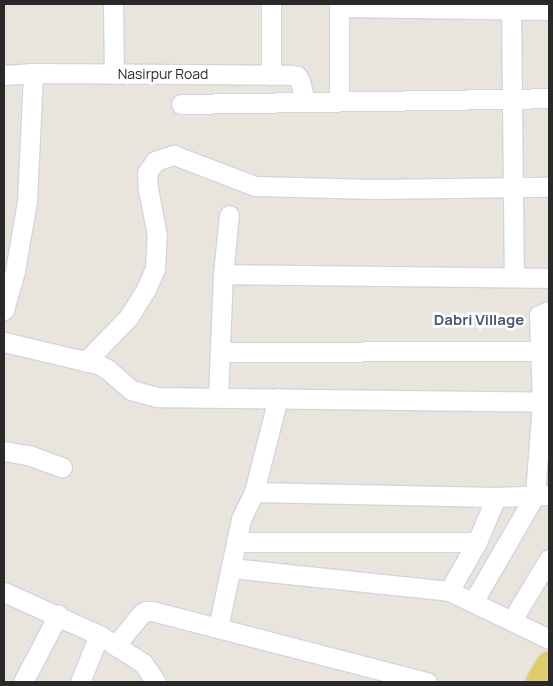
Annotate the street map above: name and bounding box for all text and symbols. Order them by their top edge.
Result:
street label: Nasirpur Road [118,66,208,82]
district label: Dabri Village [434,311,524,329]

